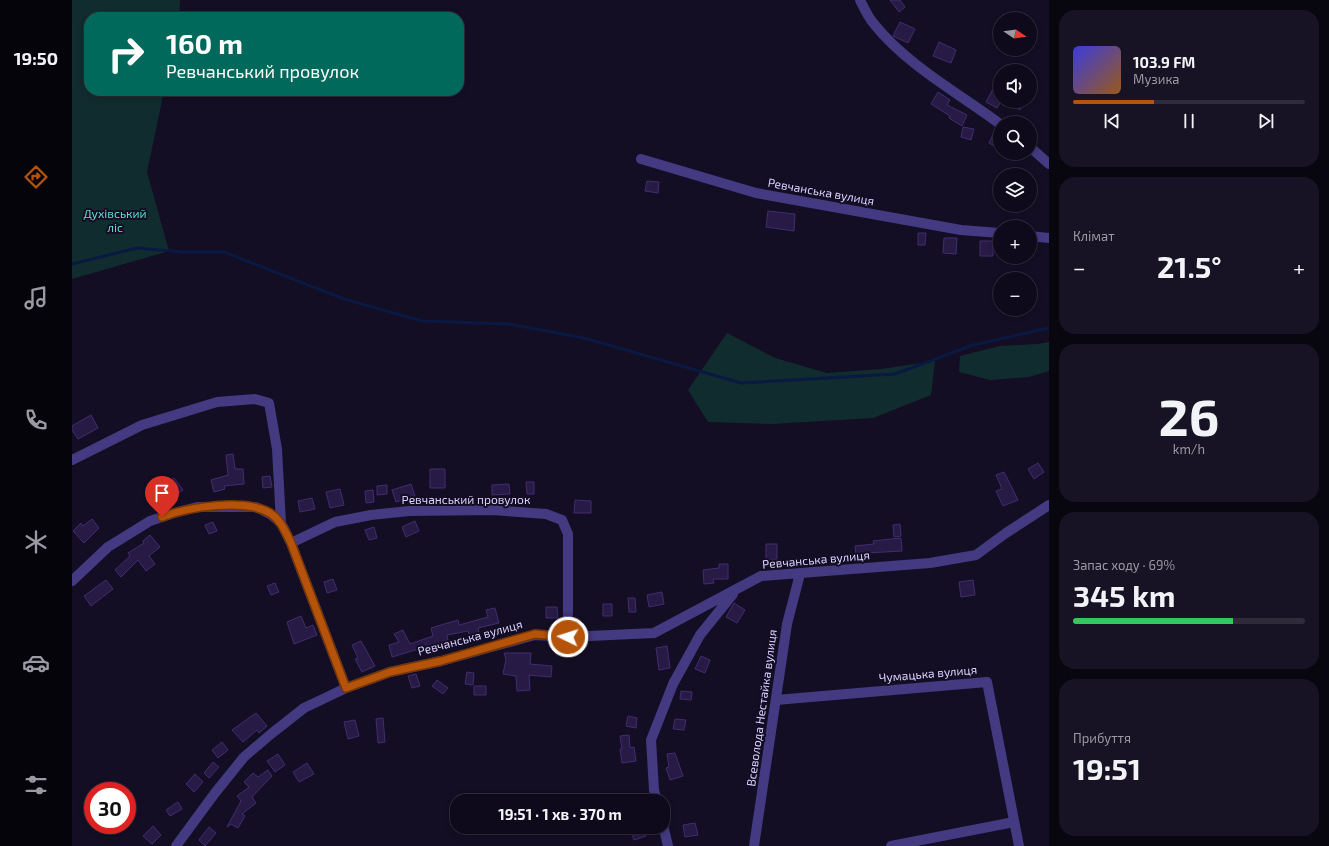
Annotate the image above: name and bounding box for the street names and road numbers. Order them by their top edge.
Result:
street label: Ревчанська вулиця [767,175,876,208]
street label: Ревчанський провулок [402,492,531,507]
street label: Ревчанська вулиця [762,547,870,572]
street label: Ревчанська вулиця [416,616,524,659]
street label: Всеволода Нестайка вулиця [743,628,780,787]
street label: Чумацька вулиця [878,662,978,685]

